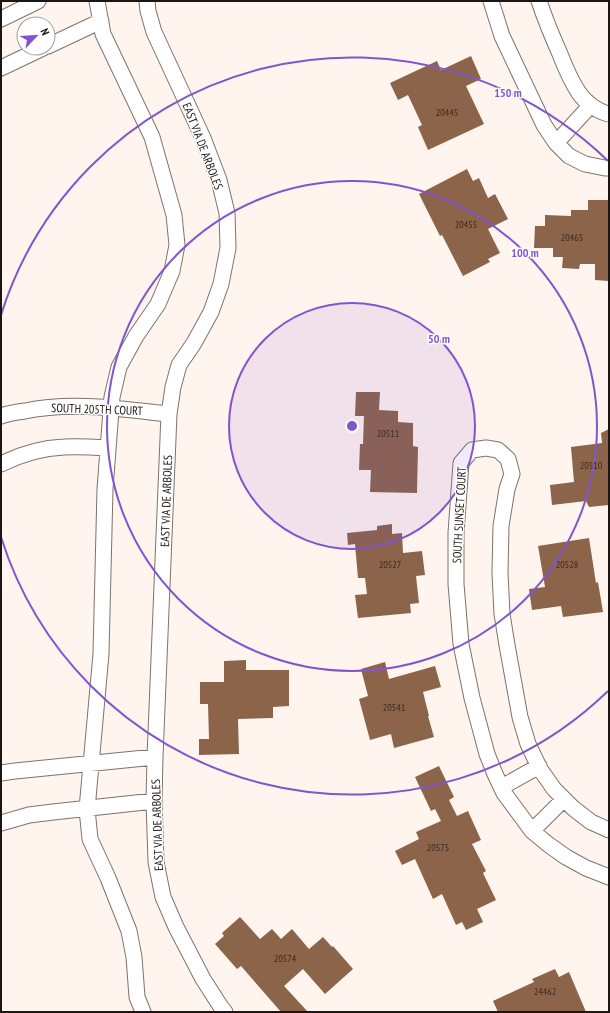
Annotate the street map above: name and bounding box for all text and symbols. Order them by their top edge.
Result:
north arrow [16,16,56,56]
text: N [37,26,53,37]
text: 150 m [494,85,522,100]
street label: EAST VIA DE ARBOLES [180,100,226,192]
house number: 20445 [436,106,458,119]
house number: 20455 [455,218,477,231]
house number: 20465 [561,231,583,244]
text: 100 m [511,245,539,260]
text: 50 m [428,331,450,346]
street label: SOUTH 205TH COURT [51,400,144,418]
centre of rings [345,419,359,433]
house number: 20511 [377,427,399,440]
street label: EAST VIA DE ARBOLES [157,455,175,547]
house number: 20510 [580,459,603,472]
street label: SOUTH SUNSET COURT [449,466,469,564]
house number: 20527 [379,558,401,571]
house number: 20528 [556,558,578,571]
house number: 20541 [383,701,405,714]
street label: EAST VIA DE ARBOLES [148,779,166,871]
house number: 20575 [427,841,449,854]
house number: 20574 [274,952,297,965]
house number: 24462 [534,985,556,998]

